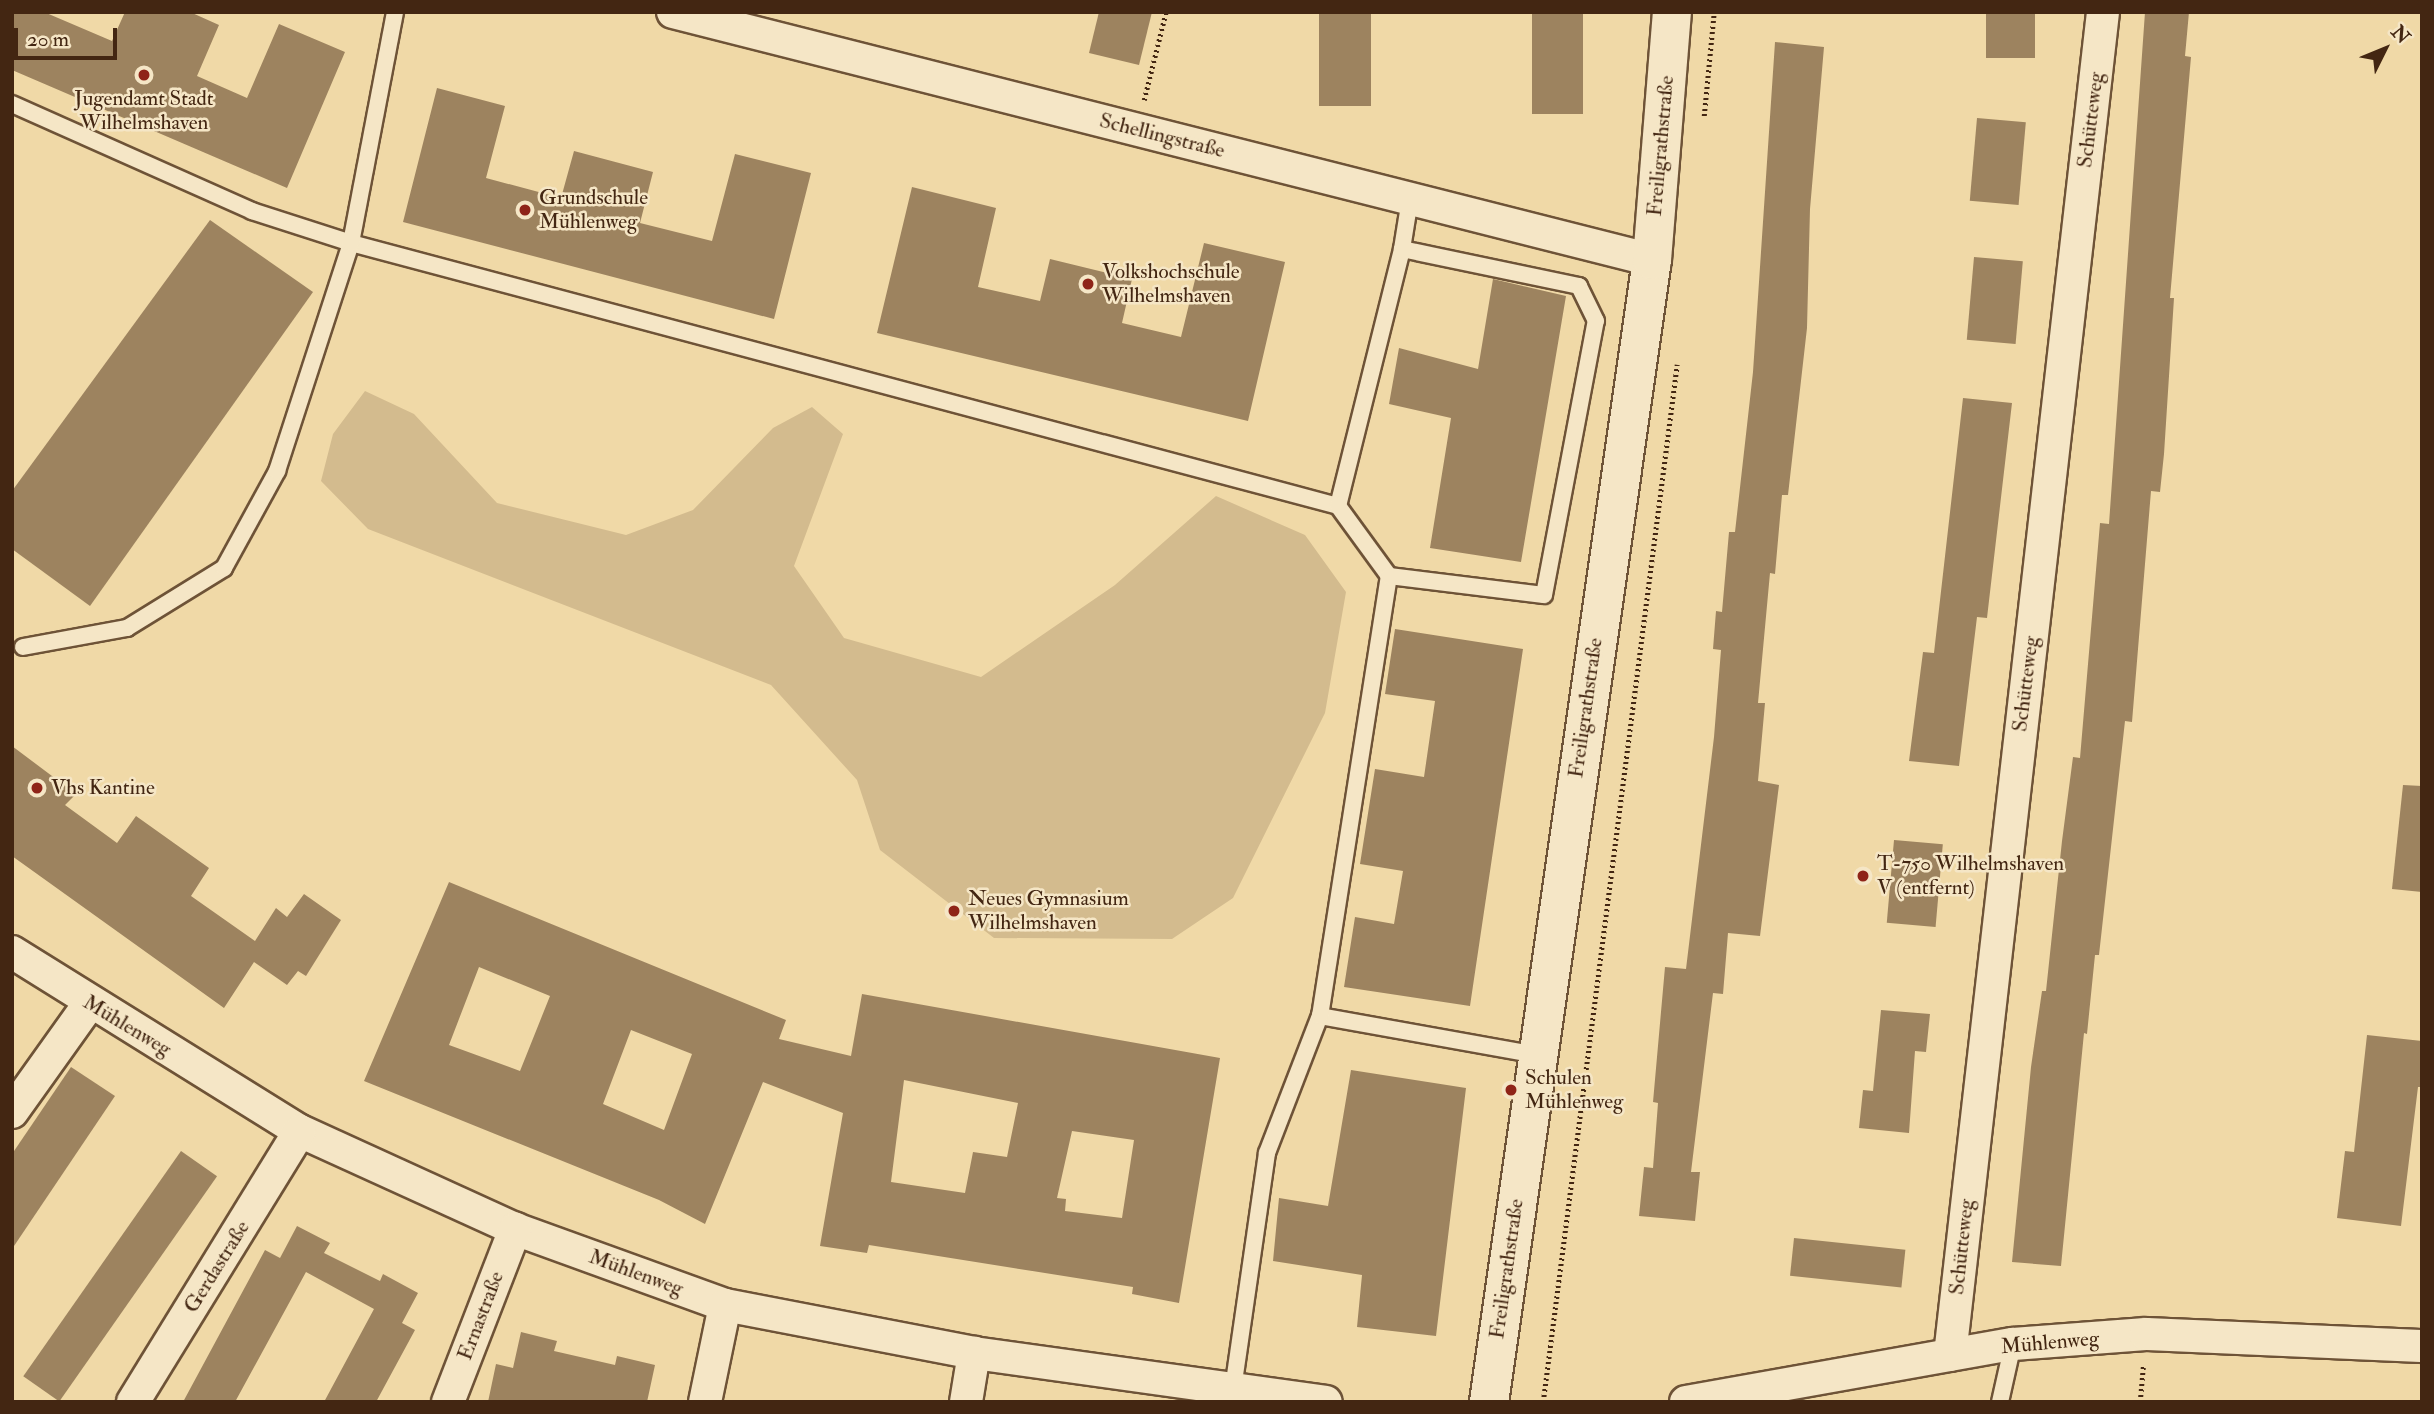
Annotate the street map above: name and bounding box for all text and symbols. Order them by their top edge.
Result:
scale bar [18,14,121,58]
north arrow [2350,14,2420,84]
text: N [2386,20,2415,49]
text: 20 m [27,26,69,53]
marker: Jugendamt Stadt Wilhelmshaven [136,67,152,83]
street label: Schütteweg [2073,71,2109,169]
street label: Freiligrathstraße [1642,75,1680,217]
place label: Jugendamt Stadt Wilhelmshaven [74,86,214,136]
street label: Schellingstraße [1097,108,1227,164]
place label: Grundschule Mühlenweg [539,185,648,235]
marker: Grundschule Mühlenweg [517,202,533,218]
place label: Volkshochschule Wilhelmshaven [1102,259,1240,309]
marker: Volkshochschule Wilhelmshaven [1080,276,1096,292]
street label: Schütteweg [2008,635,2044,733]
street label: Freiligrathstraße [1564,636,1608,780]
place label: Vhs Kantine [51,775,155,801]
marker: Vhs Kantine [29,780,45,796]
place label: T-750 Wilhelmshaven V (entfernt) [1877,851,2064,901]
marker: T-750 Wilhelmshaven V (entfernt) [1855,868,1871,884]
place label: Neues Gymnasium Wilhelmshaven [968,886,1129,936]
marker: Neues Gymnasium Wilhelmshaven [946,903,962,919]
street label: Mühlenweg [78,990,176,1062]
place label: Schulen Mühlenweg [1525,1065,1623,1115]
marker: Schulen Mühlenweg [1503,1082,1519,1098]
street label: Freiligrathstraße [1485,1197,1529,1341]
street label: Schütteweg [1944,1198,1980,1296]
street label: Gerdastraße [179,1216,255,1318]
street label: Mühlenweg [585,1244,687,1302]
street label: Ernastraße [453,1268,509,1364]
street label: Mühlenweg [2000,1326,2100,1360]

